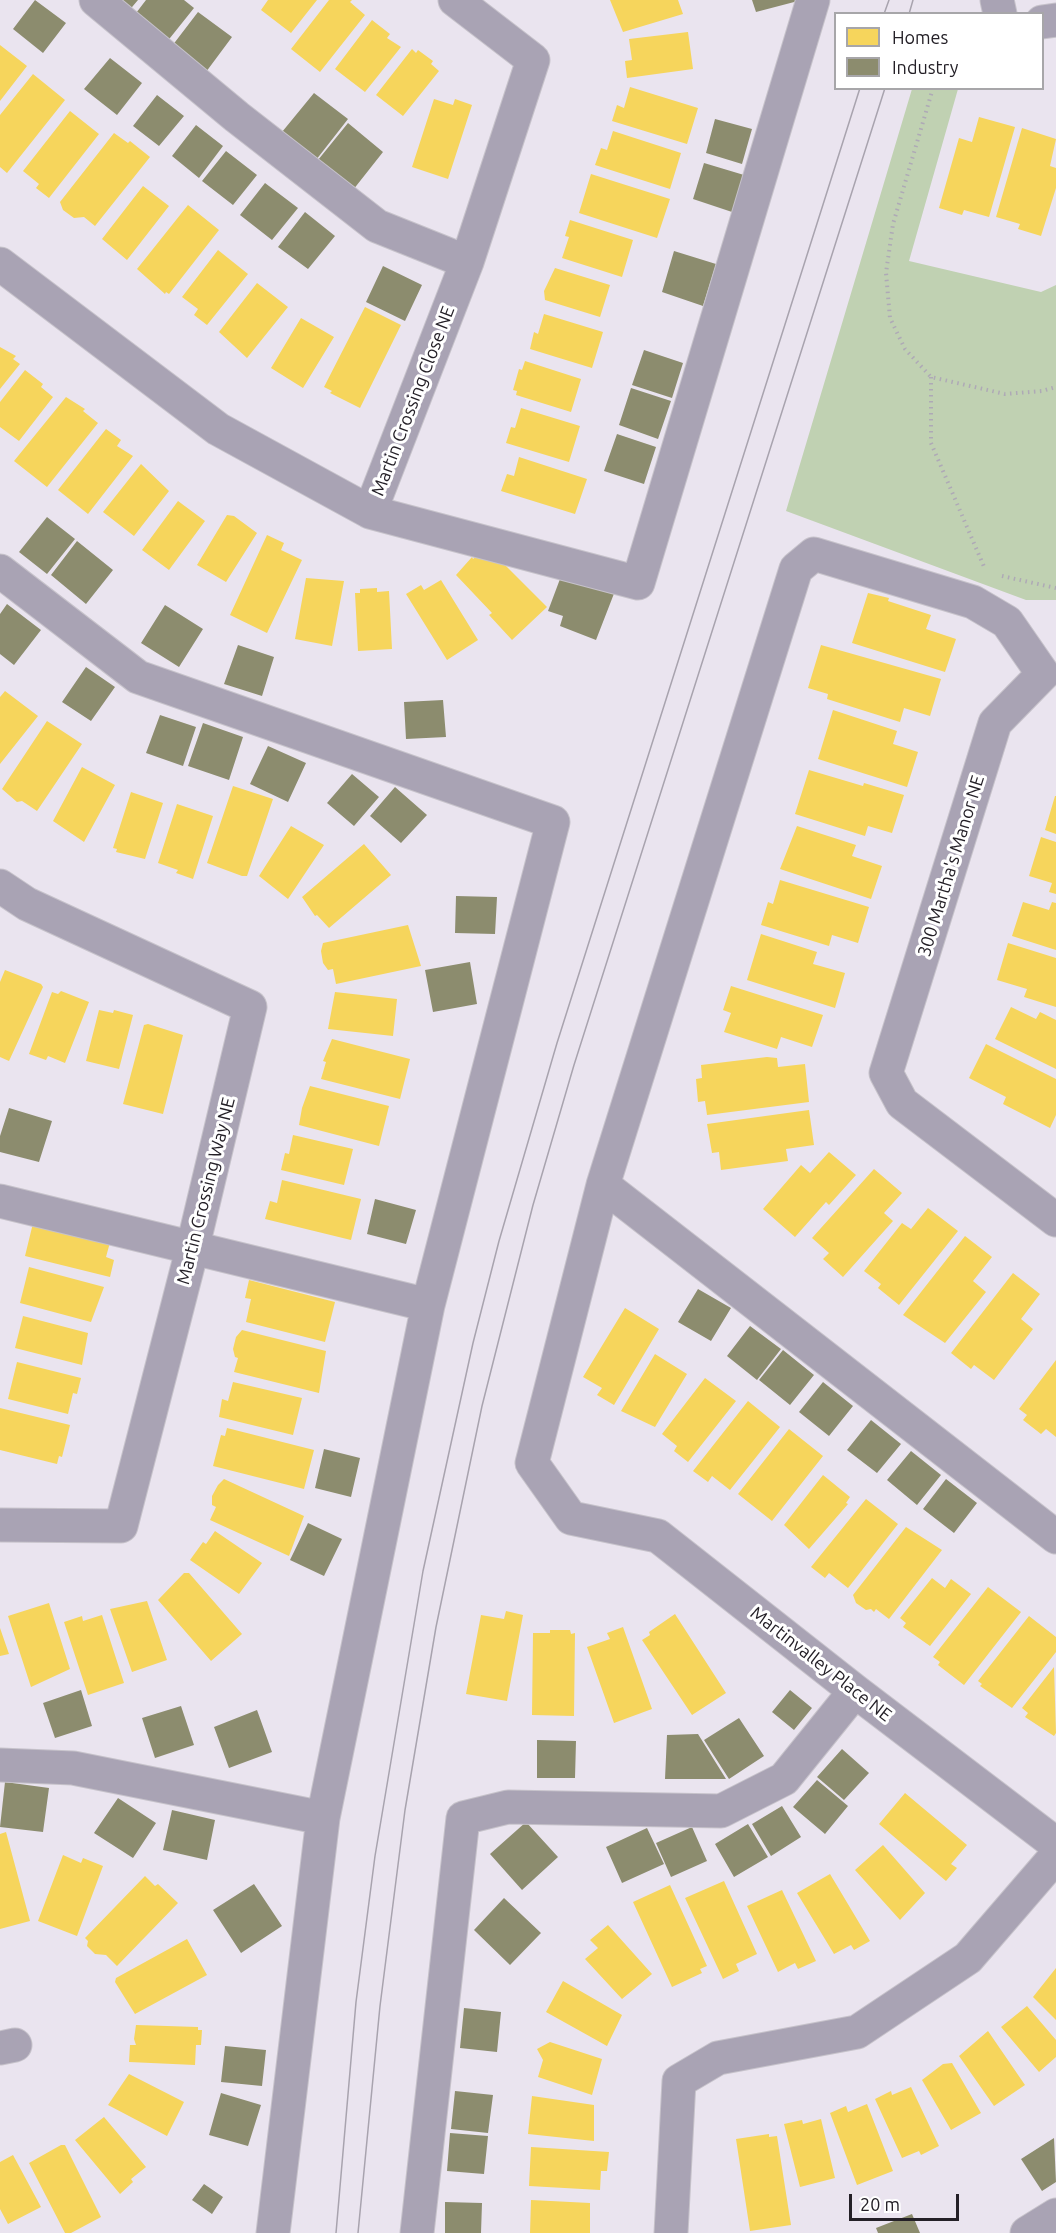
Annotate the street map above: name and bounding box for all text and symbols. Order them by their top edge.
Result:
legend [834,12,1044,90]
text: Homes [892,27,948,47]
text: Industry [892,57,958,77]
street label: Martin Crossing Close NE [367,303,459,499]
street label: 300 Martha's Manor NE [913,773,989,959]
street label: Martin Crossing Way NE [172,1095,240,1287]
street label: Martinvalley Place NE [746,1602,896,1726]
scale bar [852,2182,962,2220]
text: 20 m [860,2194,900,2214]

